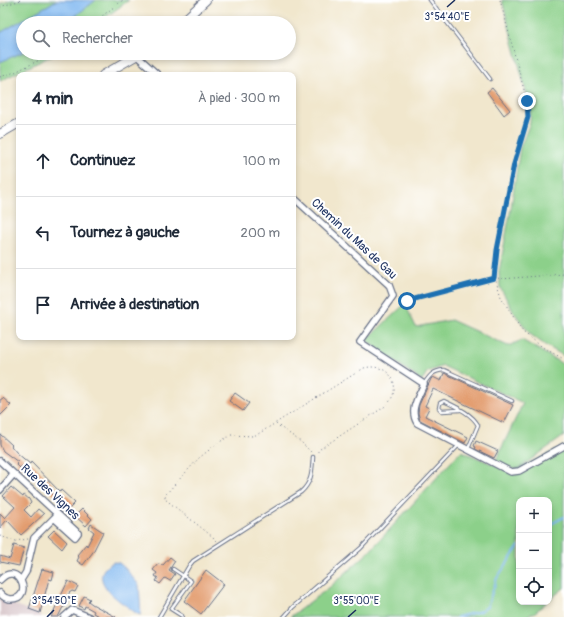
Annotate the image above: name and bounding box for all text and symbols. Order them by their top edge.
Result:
text: 3°54'40"E [424,11,470,23]
search box [16,16,296,60]
icon: search [30,27,52,49]
text: Rechercher [62,29,133,48]
text: 4 min [32,88,73,109]
text: À pied · 300 m [198,90,280,106]
route end [518,92,536,110]
icon: ahead [32,150,54,172]
text: Continuez [70,151,135,170]
text: 100 m [243,153,280,169]
street label: Chemin du Mas de Gau [308,196,400,282]
icon: left [32,222,54,244]
text: Tournez à gauche [70,223,180,242]
text: 200 m [241,225,280,241]
route start [398,292,416,310]
icon: arrive [32,294,54,316]
text: Arrivée à destination [70,295,199,314]
street label: Rue des Vignes [18,461,83,523]
map controls [516,497,552,605]
button: + [516,497,552,533]
button: − [516,533,552,569]
button: locate [516,569,552,605]
text: 3°54'50"E [32,595,76,607]
text: 3°55'00"E [333,595,379,607]

